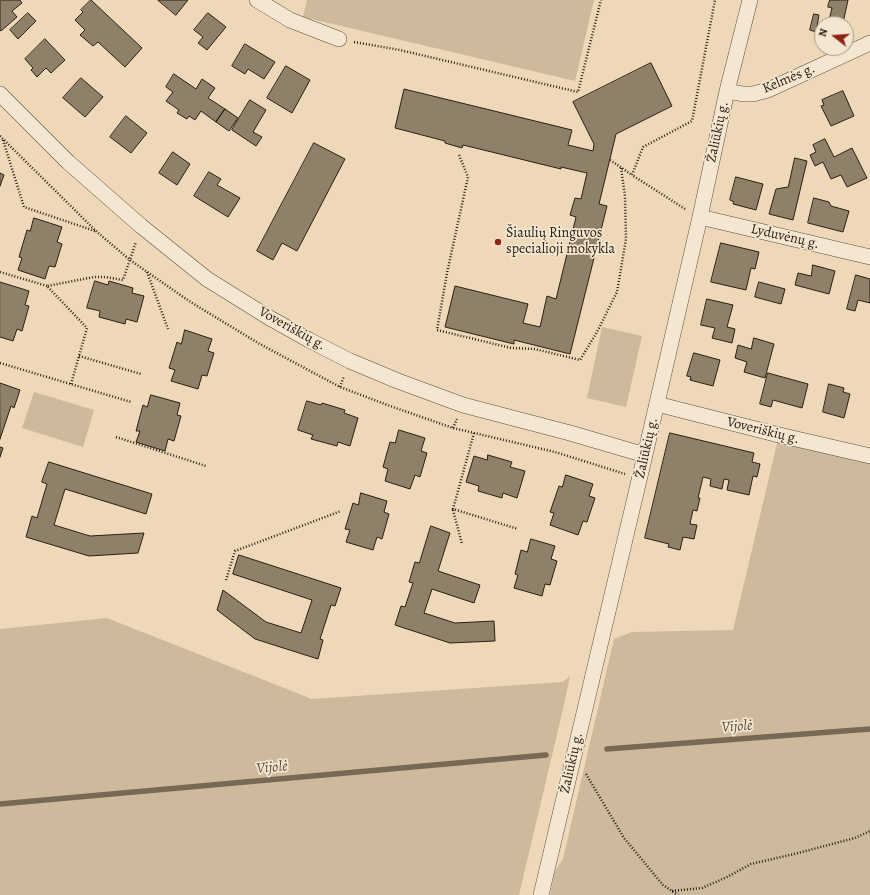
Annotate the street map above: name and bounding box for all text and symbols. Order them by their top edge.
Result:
north arrow [814,16,854,56]
text: N [815,27,831,39]
street label: Kelmės g. [760,60,818,98]
street label: Žaliūkių g. [703,100,733,164]
street label: Lyduvėnų g. [749,221,821,253]
place label: Šiaulių Ringuvos specialioji mokykla [506,226,615,258]
marker: Šiaulių Ringuvos specialioji mokykla [493,237,503,247]
street label: Voveriškių g. [256,304,328,354]
street label: Voveriškių g. [725,414,801,448]
street label: Žaliūkių g. [632,416,662,480]
water label: Vijolė [721,717,753,737]
street label: Žaliūkių g. [557,731,587,795]
water label: Vijolė [256,758,288,778]

